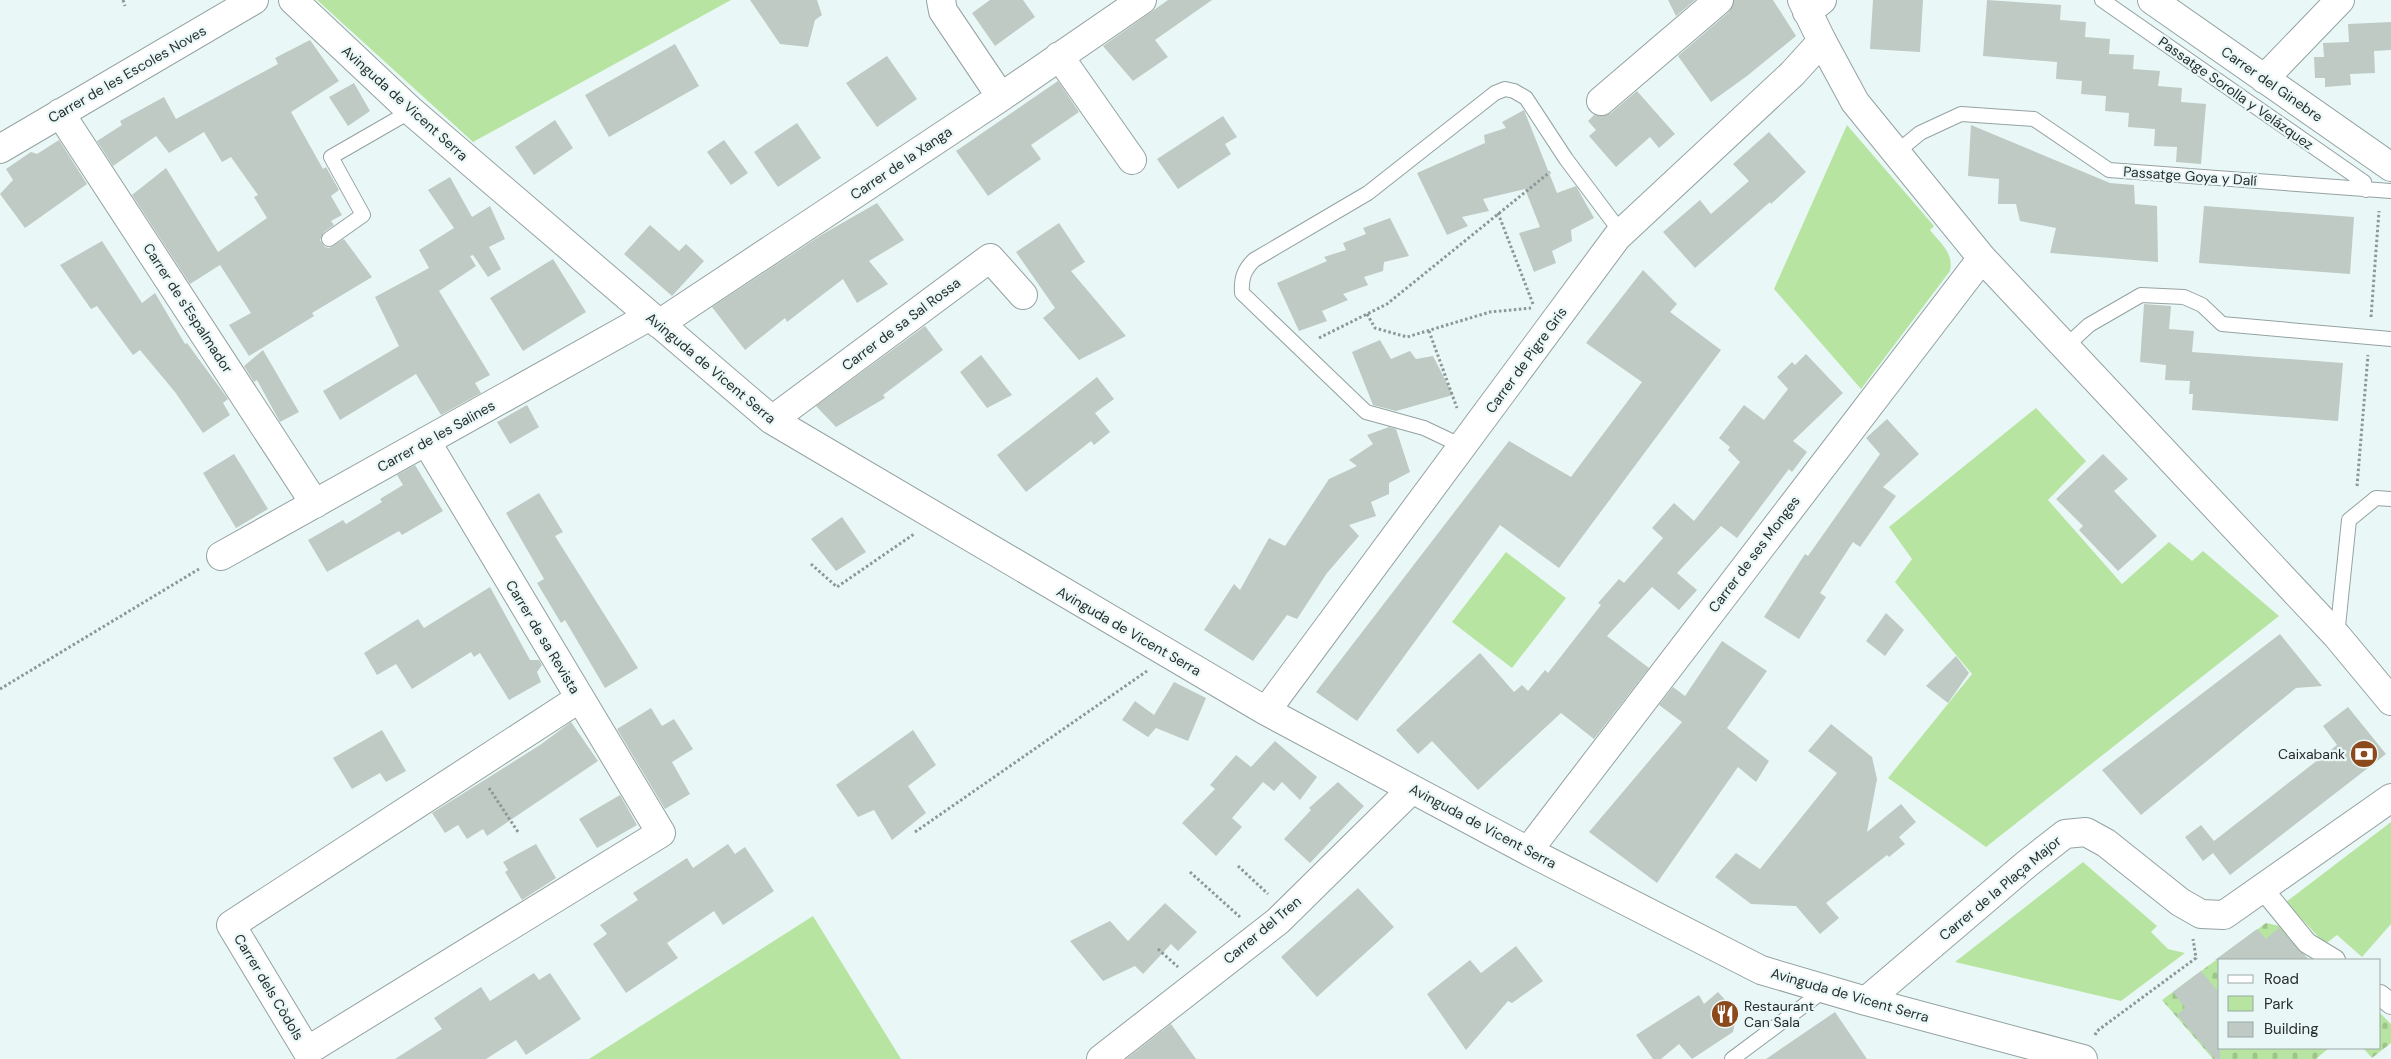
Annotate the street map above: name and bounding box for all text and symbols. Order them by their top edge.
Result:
street label: Carrer de les Escoles Noves [45,21,209,127]
street label: Passatge Sorolla y Velázquez [2155,33,2317,153]
street label: Avinguda de Vicent Serra [338,42,472,164]
street label: Carrer del Ginebre [2218,42,2326,126]
street label: Carrer de la Xanga [847,122,955,204]
street label: Passatge Goya y Dalí [2123,162,2258,190]
street label: Carrer de s'Espalmador [139,240,237,376]
street label: Carrer de sa Sal Rossa [838,274,964,374]
street label: Carrer de Pigre Gris [1481,303,1571,417]
street label: Avinguda de Vicent Serra [642,308,780,428]
street label: Carrer de les Salines [374,396,498,476]
street label: Carrer de ses Monges [1704,492,1804,616]
street label: Carrer de sa Revista [502,577,584,697]
street label: Avinguda de Vicent Serra [1054,582,1204,680]
bank icon: Caixabank [2349,739,2379,769]
place label: Caixabank [2278,745,2345,763]
street label: Avinguda de Vicent Serra [1406,780,1560,872]
street label: Carrer de la Plaça Major [1935,832,2065,944]
street label: Carrer del Tren [1219,892,1305,968]
street label: Carrer dels Còdols [230,931,308,1043]
legend [2218,959,2381,1049]
street label: Avinguda de Vicent Serra [1769,964,1931,1026]
text: Road [2264,969,2299,989]
text: Park [2264,994,2294,1014]
place label: Restaurant Can Sala [1744,997,1814,1031]
restaurant icon: Restaurant Can Sala [1710,999,1740,1029]
text: Building [2264,1019,2319,1039]

